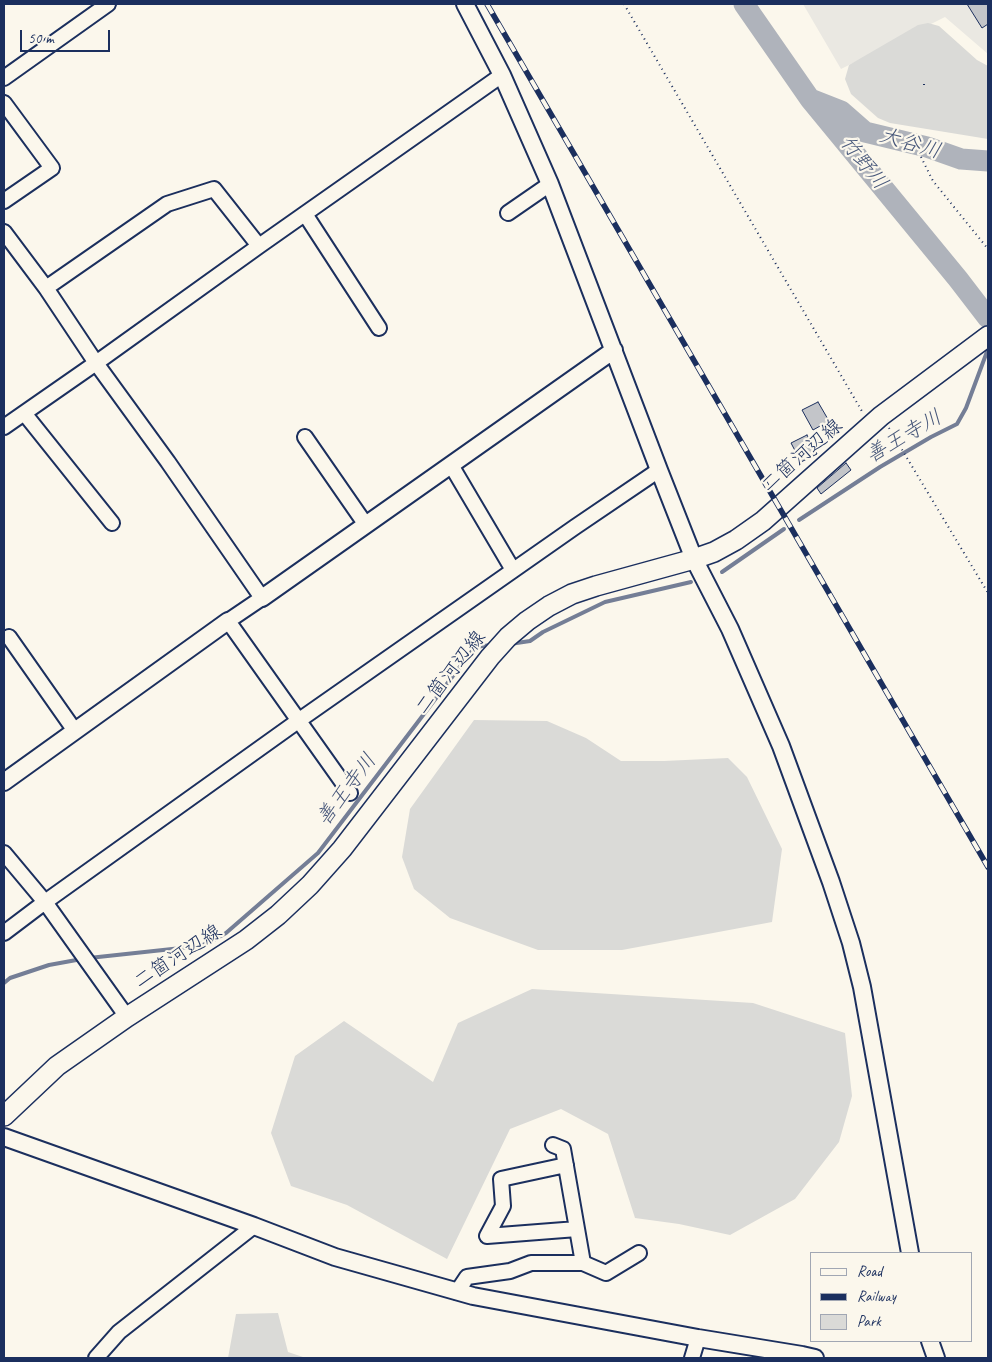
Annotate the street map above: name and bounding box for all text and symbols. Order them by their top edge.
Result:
scale bar [22,20,112,52]
text: 50 m [28,29,54,48]
water label: 大谷川 [876,123,944,165]
water label: 竹野川 [833,131,893,195]
water label: 善王寺川 [861,405,947,469]
street label: 二箇河辺線 [756,414,848,498]
street label: 二箇河辺線 [411,626,491,720]
water label: 善王寺川 [312,749,382,831]
street label: 二箇河辺線 [130,920,226,994]
legend [810,1252,972,1342]
text: Road [857,1262,882,1281]
text: Railway [857,1287,896,1306]
text: Park [857,1312,881,1331]

